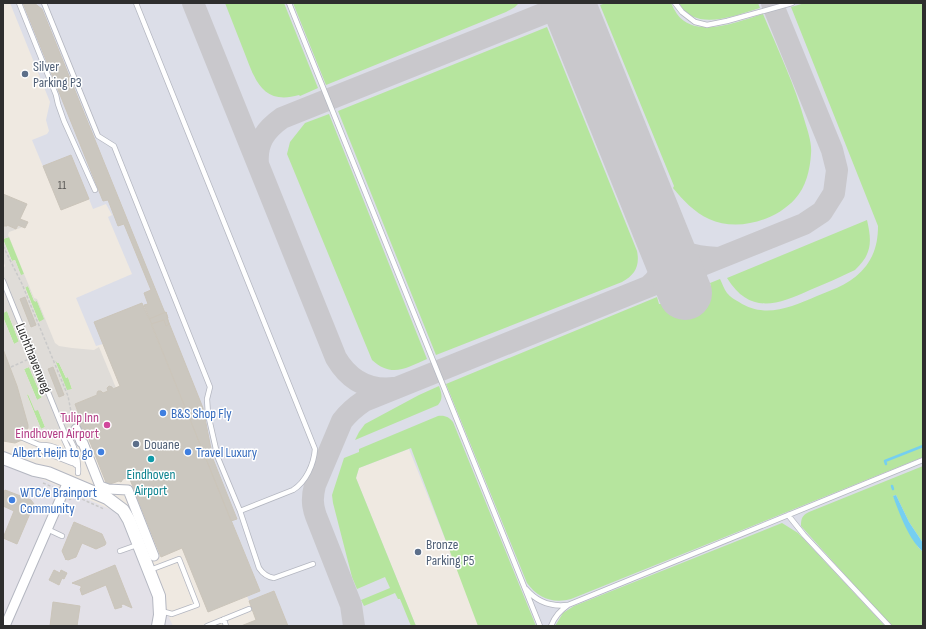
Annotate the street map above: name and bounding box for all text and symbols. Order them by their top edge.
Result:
place label: Silver Parking P3 [33,58,82,91]
marker: Silver Parking P3 [20,69,30,79]
house number: 11 [58,178,67,193]
street label: Luchthavenweg [12,321,55,396]
place label: B&S Shop Fly [171,405,232,422]
marker: B&S Shop Fly [158,408,168,418]
place label: Tulip Inn Eindhoven Airport [15,409,99,442]
marker: Tulip Inn Eindhoven Airport [102,420,112,430]
place label: Douane [144,436,180,453]
marker: Douane [131,439,141,449]
place label: Albert Heijn to go [12,444,93,461]
place label: Travel Luxury [196,444,258,461]
marker: Albert Heijn to go [96,447,106,457]
marker: Travel Luxury [183,447,193,457]
marker: Eindhoven Airport [146,454,156,464]
place label: Eindhoven Airport [127,466,175,499]
place label: WTC/e Brainport Community [20,484,97,517]
marker: WTC/e Brainport Community [7,495,17,505]
place label: Bronze Parking P5 [426,536,475,569]
marker: Bronze Parking P5 [413,547,423,557]

